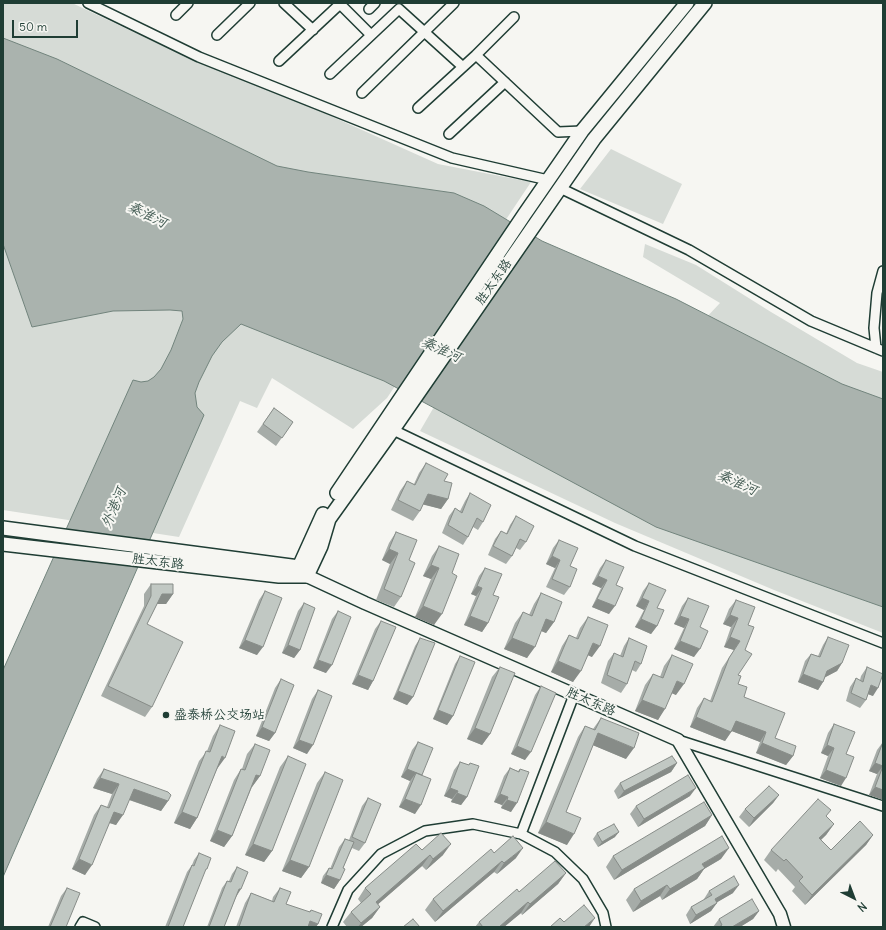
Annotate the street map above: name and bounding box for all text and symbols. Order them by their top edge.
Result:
scale bar [14,12,80,38]
text: 50 m [19,19,47,34]
water label: 秦淮河 [124,198,170,232]
street label: 胜太东路 [473,256,515,308]
water label: 秦淮河 [418,334,464,366]
water label: 秦淮河 [714,467,760,499]
water label: 外港河 [98,485,130,531]
street label: 胜太东路 [131,551,185,573]
street label: 胜太东路 [564,685,618,719]
place label: 盛泰桥公交场站 [174,707,265,723]
marker: 盛泰桥公交场站 [161,710,171,720]
north arrow [834,878,874,918]
text: N [855,899,870,915]

